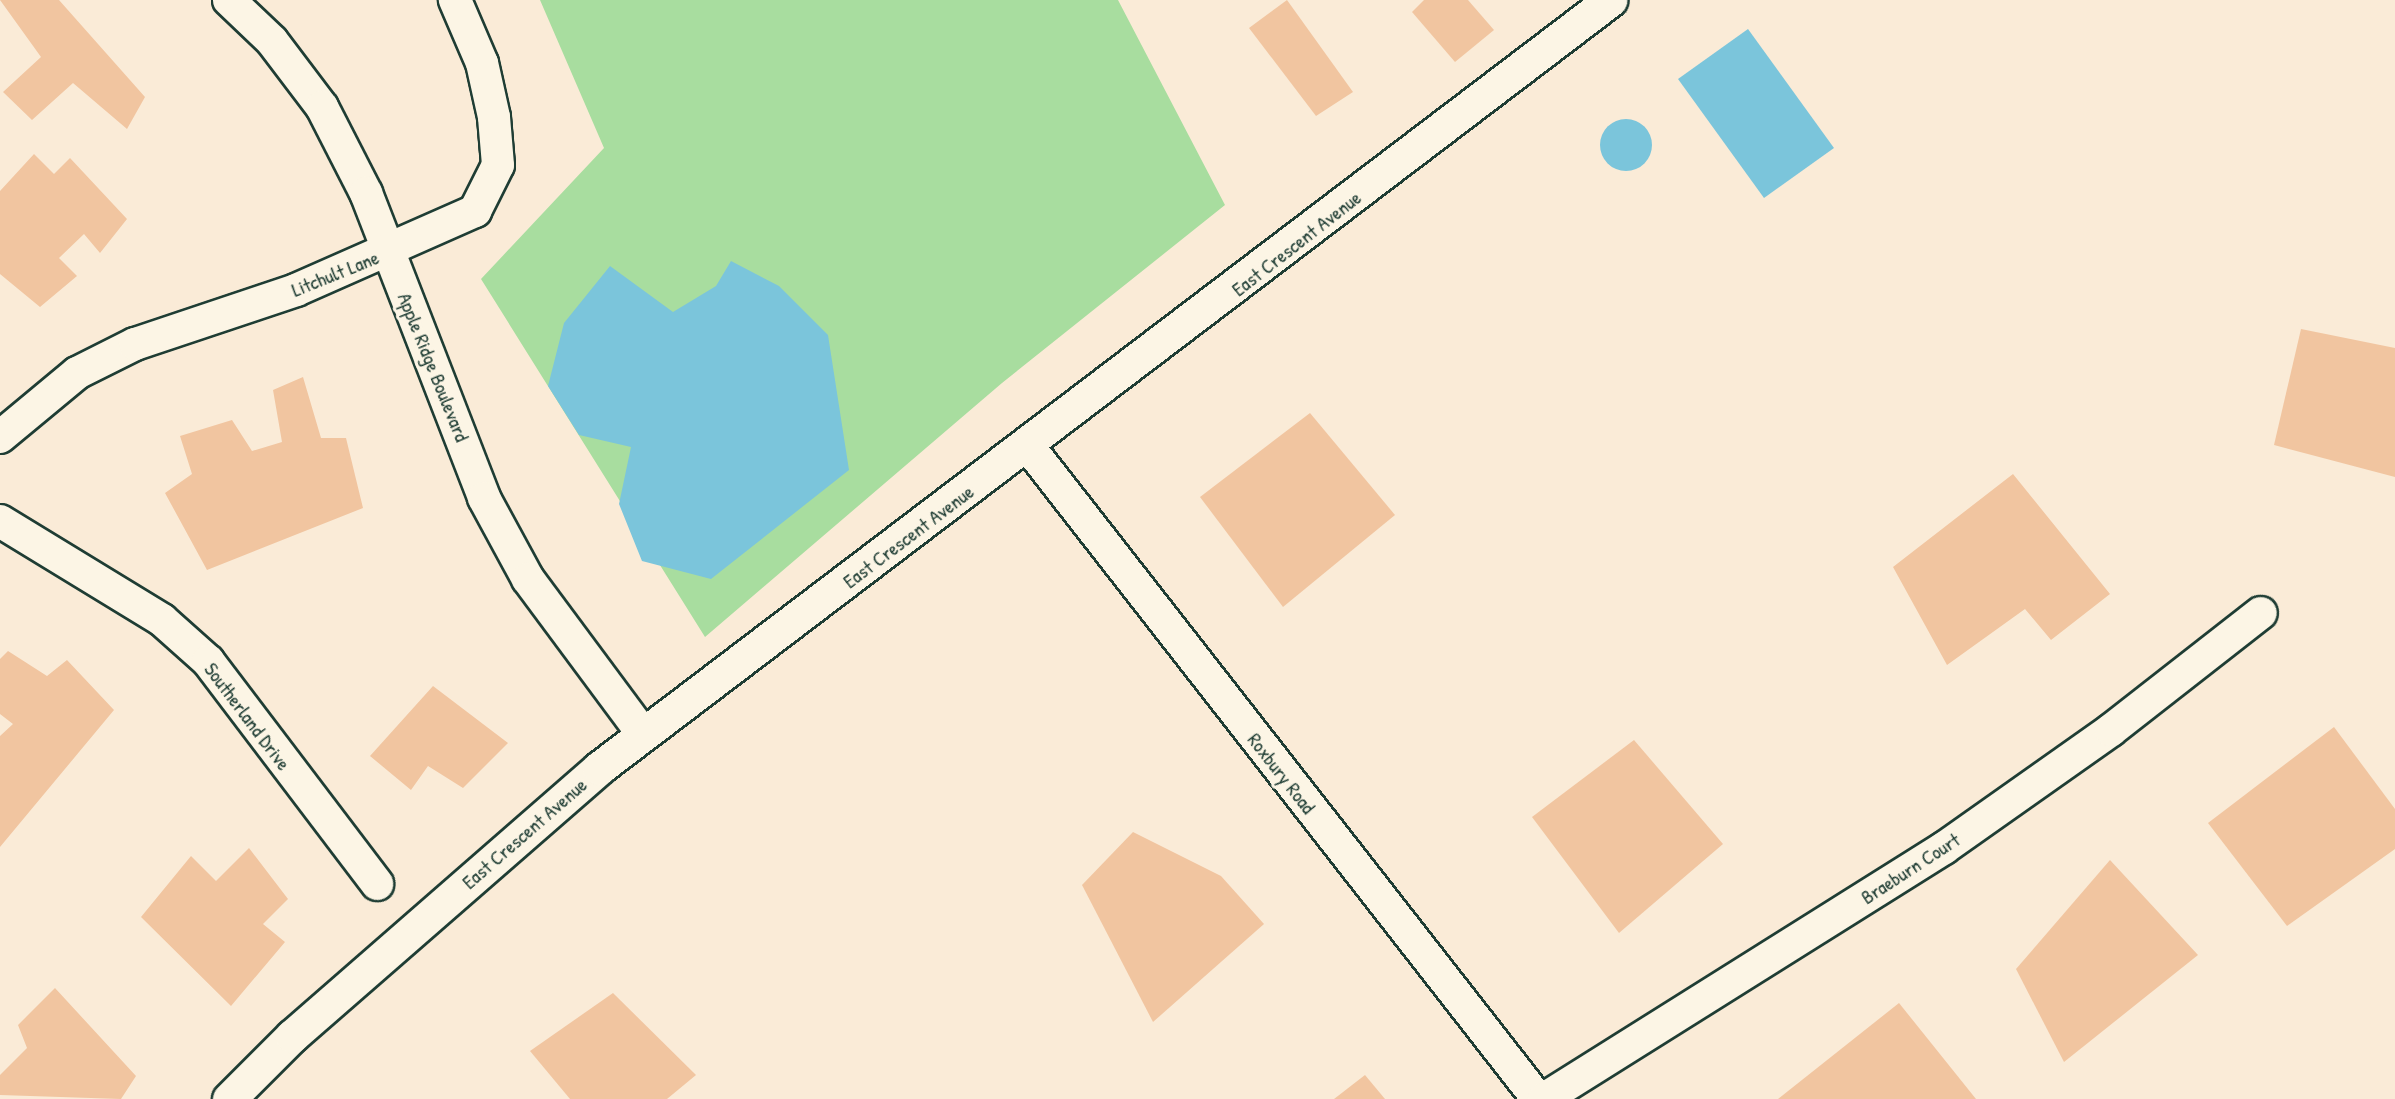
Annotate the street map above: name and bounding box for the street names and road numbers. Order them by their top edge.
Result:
street label: East Crescent Avenue [1227,185,1365,301]
street label: Litchult Lane [288,245,382,301]
street label: Apple Ridge Boulevard [393,289,475,445]
street label: East Crescent Avenue [838,479,978,593]
street label: Southerland Drive [200,657,296,775]
street label: Roxbury Road [1243,728,1321,818]
street label: East Crescent Avenue [457,772,591,894]
street label: Braeburn Court [1856,827,1964,909]

